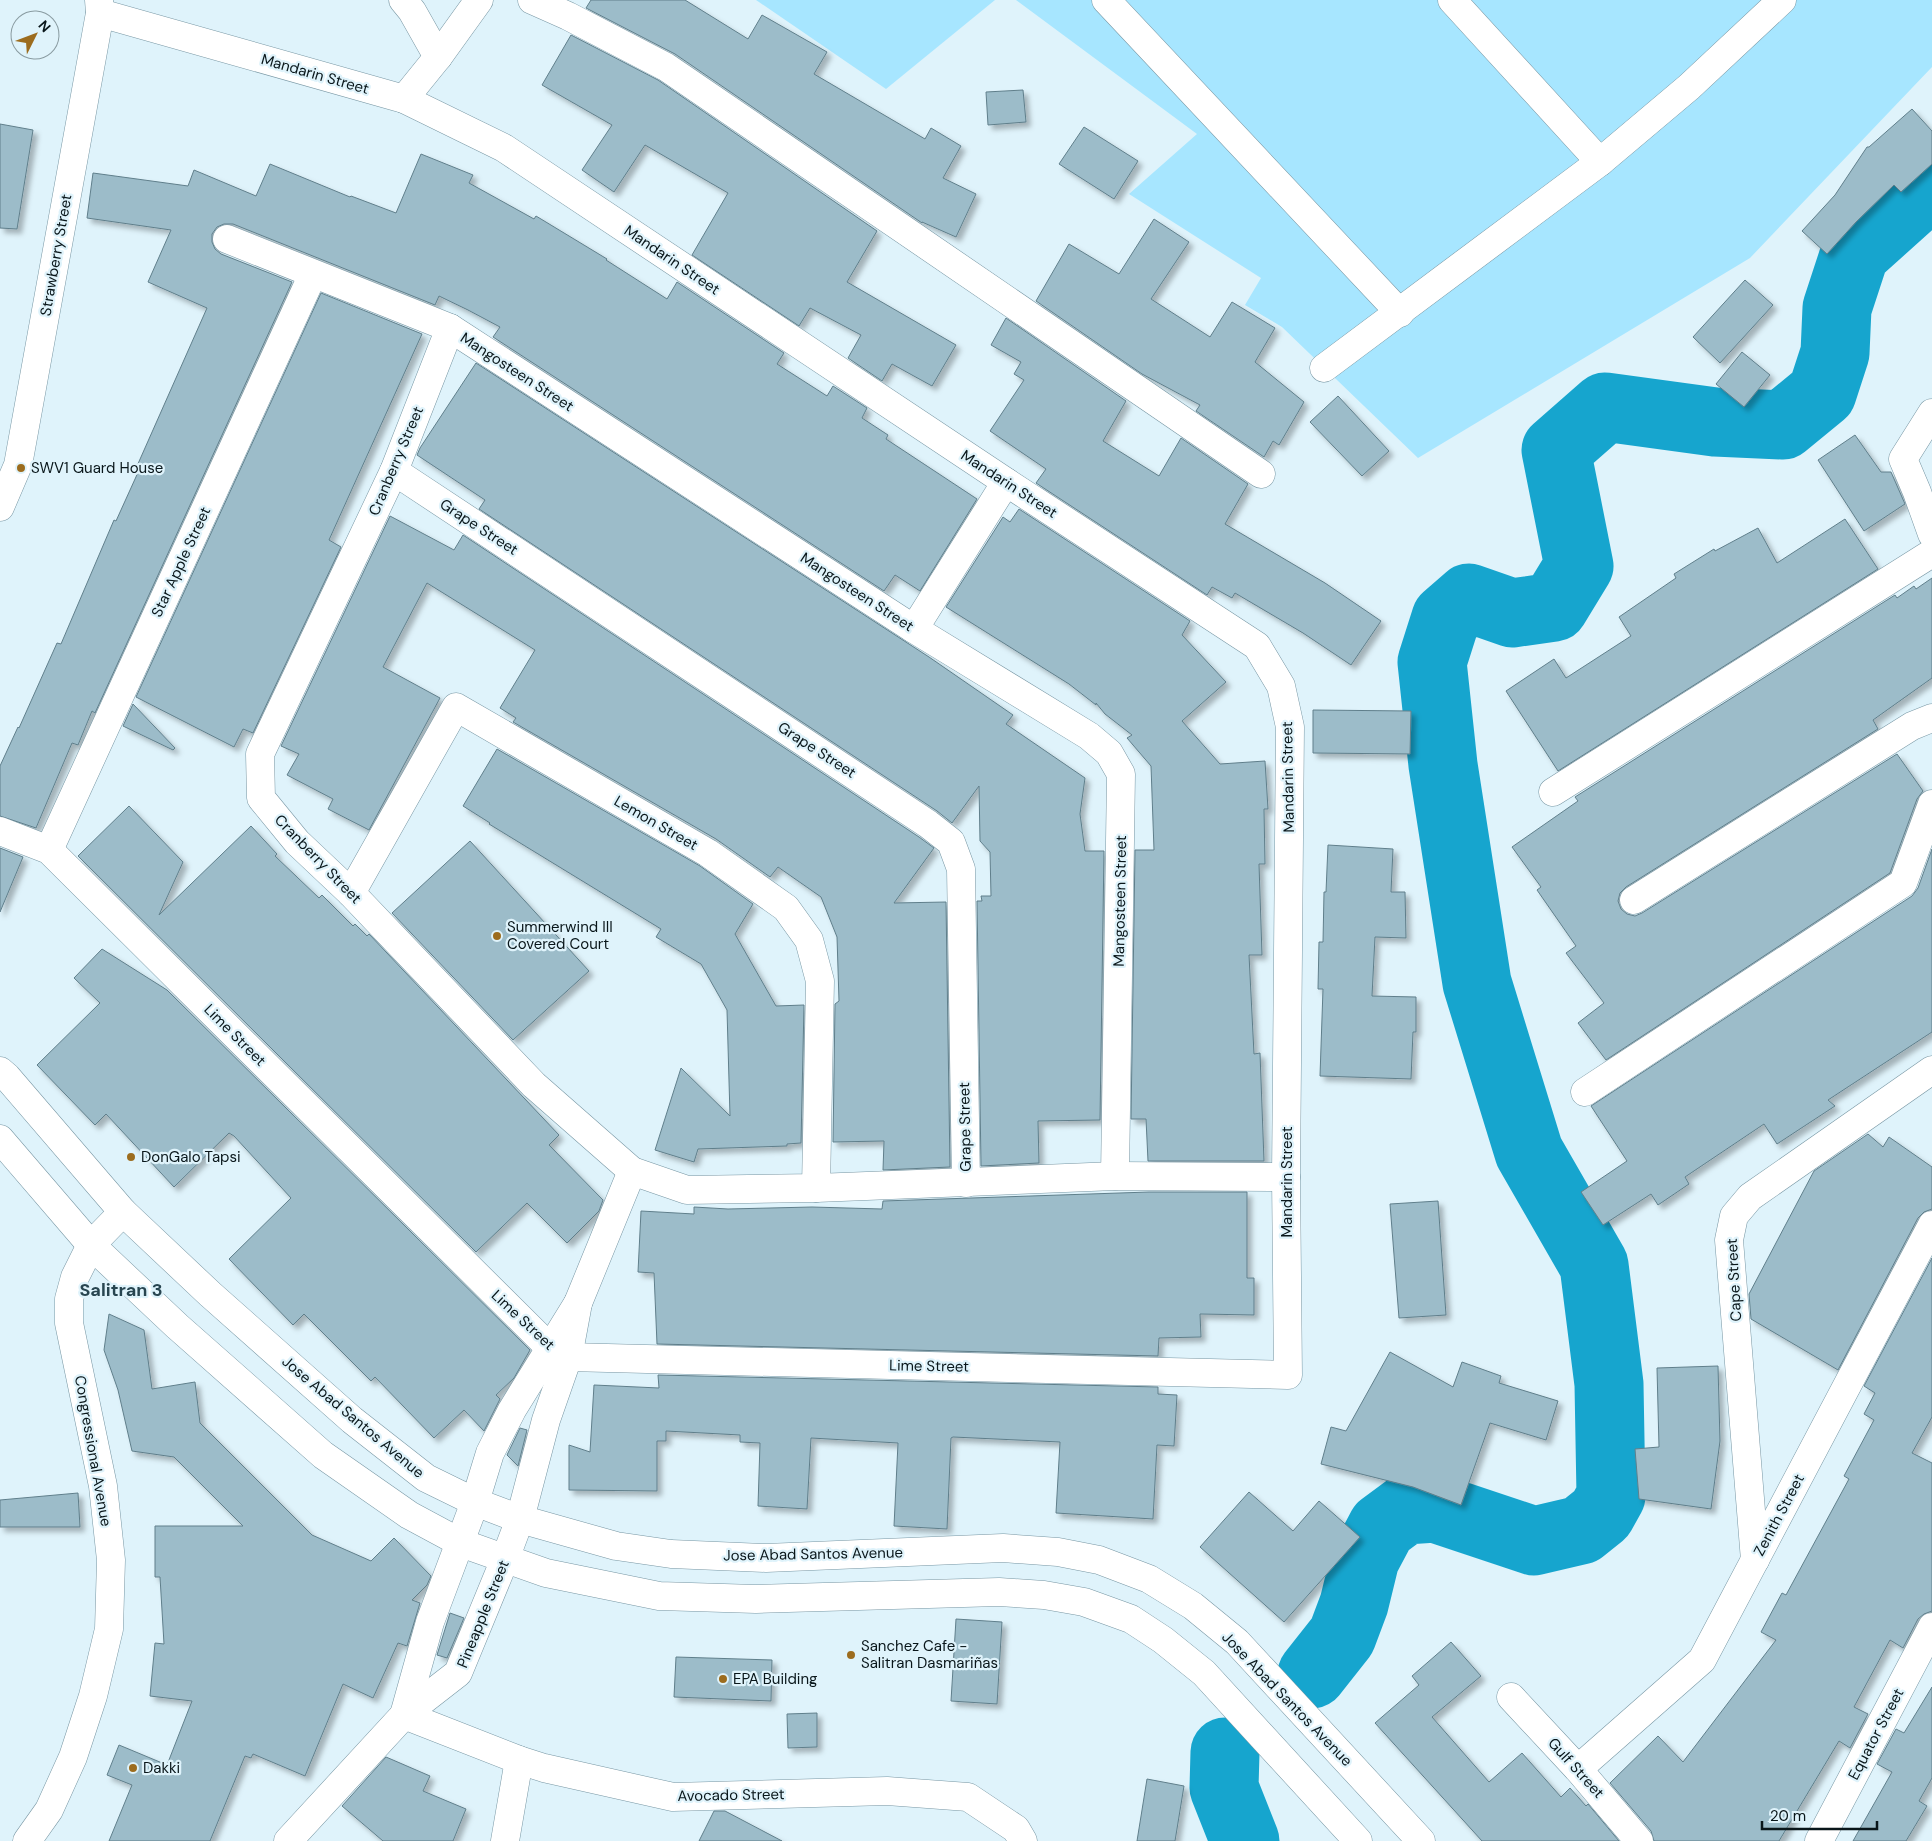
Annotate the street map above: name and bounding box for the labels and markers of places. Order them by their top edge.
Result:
place label: SWV1 Guard House [31,458,163,478]
marker: SWV1 Guard House [15,462,27,474]
place label: Summerwind III Covered Court [507,917,613,954]
marker: Summerwind III Covered Court [491,930,503,942]
place label: DonGalo Tapsi [141,1147,241,1167]
marker: DonGalo Tapsi [125,1151,137,1163]
place label: Sanchez Cafe - Salitran Dasmariñas [861,1636,998,1673]
marker: Sanchez Cafe - Salitran Dasmariñas [845,1649,857,1661]
place label: EPA Building [733,1669,817,1689]
marker: EPA Building [717,1673,729,1685]
place label: Dakki [143,1758,180,1778]
marker: Dakki [127,1762,139,1774]

